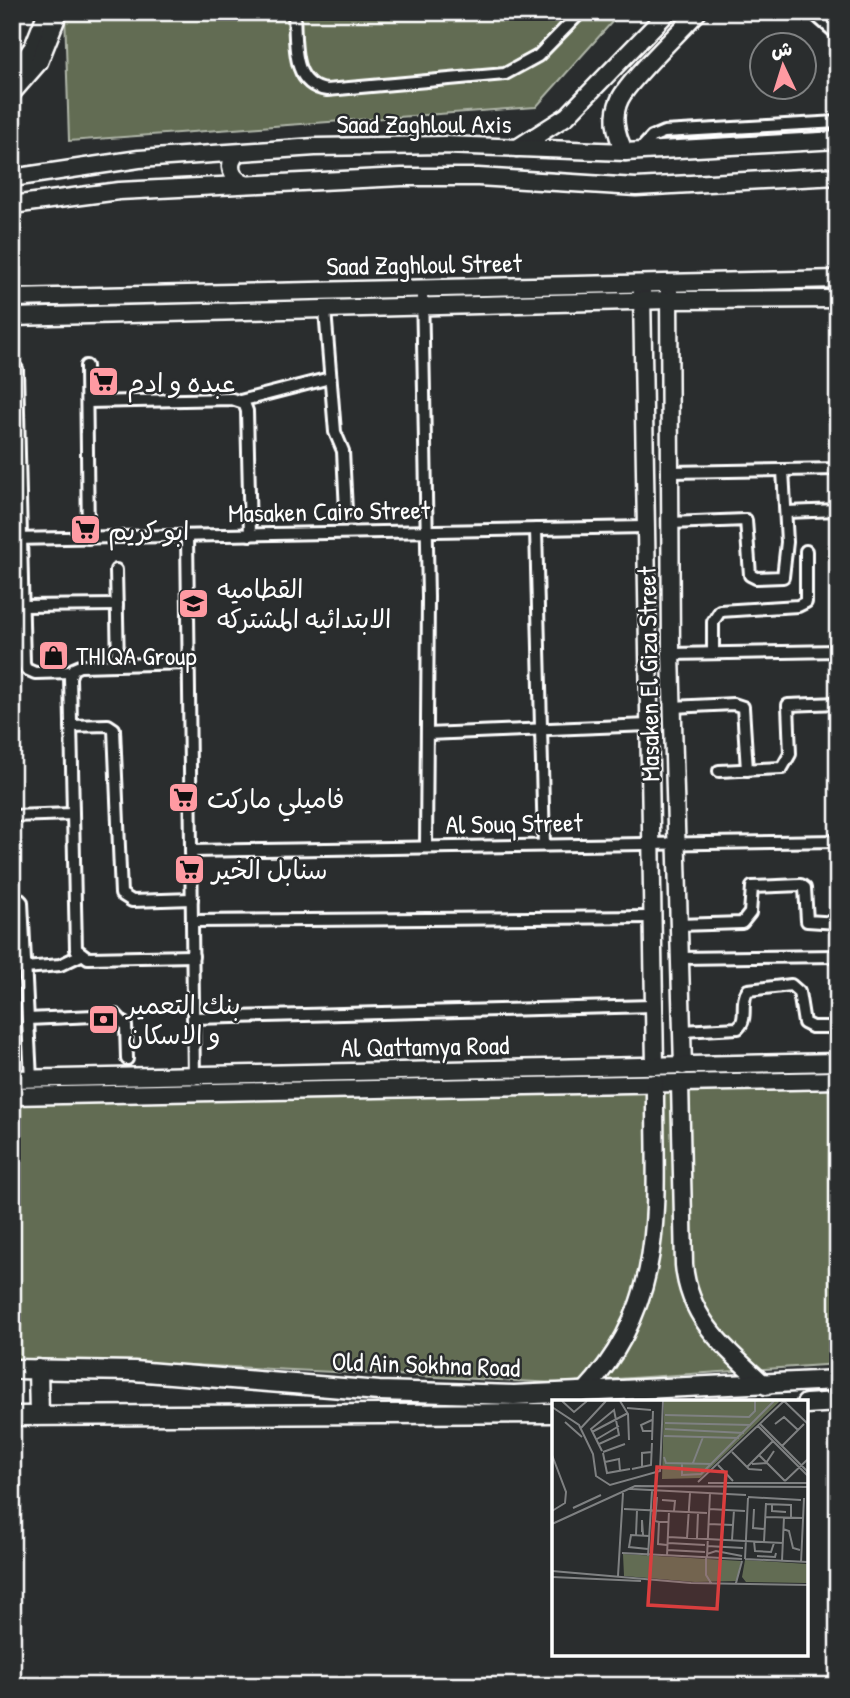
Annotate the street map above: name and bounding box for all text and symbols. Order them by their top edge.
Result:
north arrow [748,32,818,102]
text: ش [770,35,793,63]
street label: Saad Zaghloul Axis [336,106,512,141]
street label: Saad Zaghloul Street [326,245,523,283]
supermarket icon: عبده و ادم [87,365,121,399]
place label: عبده و ادم [127,365,236,403]
street label: Masaken Cairo Street [228,492,431,530]
supermarket icon: ابو كريم [68,513,102,547]
place label: ابو كريم [108,513,189,551]
street label: Masaken El Giza Street [629,565,667,782]
place label: القطاميه الابتدائيه المشتركه [217,571,391,636]
school or university icon: القطاميه الابتدائيه المشتركه [177,586,211,620]
shop icon: THIQA Group [36,638,70,672]
place label: THIQA Group [76,638,197,673]
supermarket icon: فاميلي ماركت [167,781,201,815]
place label: فاميلي ماركت [207,781,345,822]
street label: Al Souq Street [445,804,584,842]
supermarket icon: سنابل الخير [172,852,206,886]
place label: سنابل الخير [210,852,328,887]
place label: بنك التعمير و الاسكان [125,987,240,1052]
bank icon: بنك التعمير و الاسكان [87,1002,121,1036]
street label: Al Qattamya Road [341,1027,509,1065]
street label: Old Ain Sokhna Road [331,1343,521,1385]
inset map [552,1400,808,1656]

